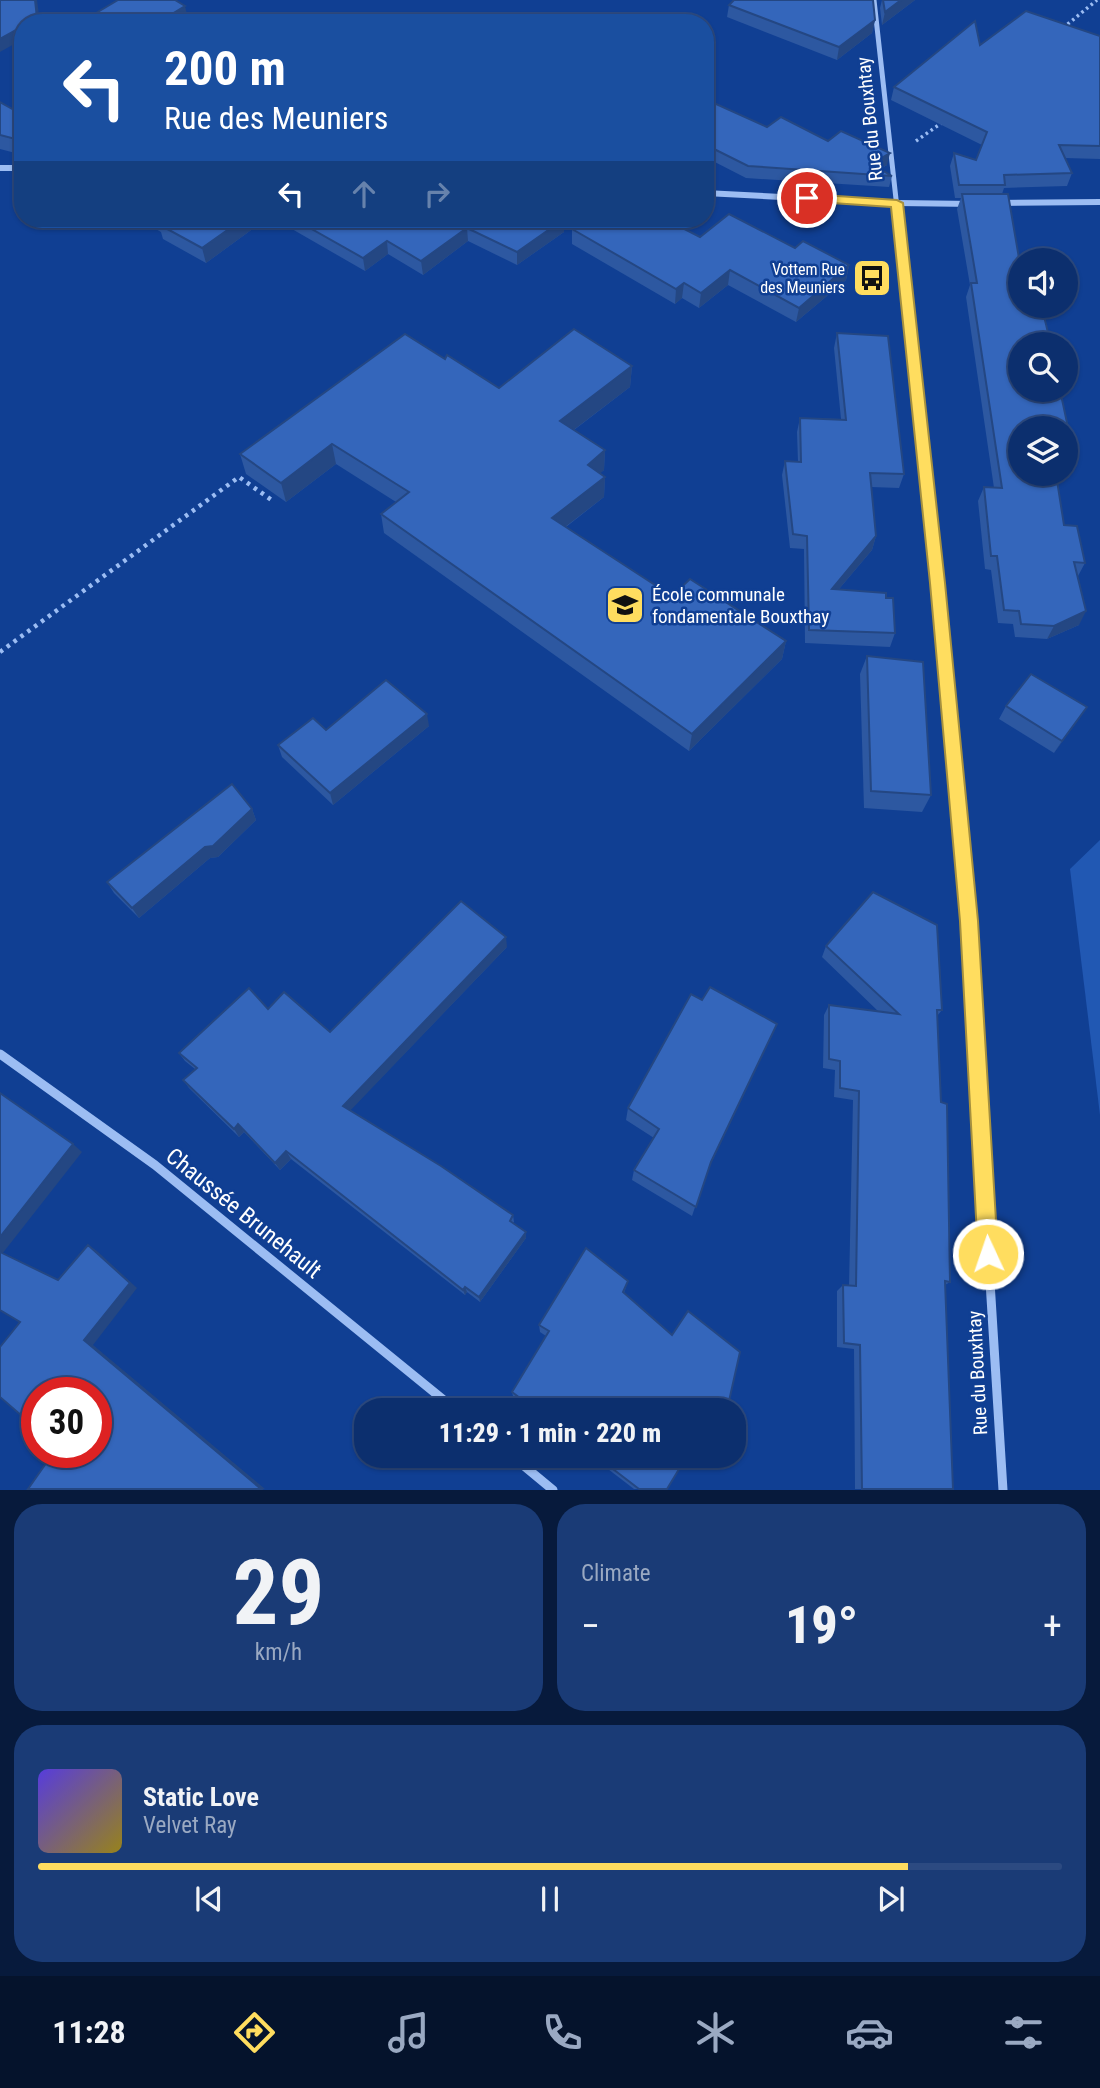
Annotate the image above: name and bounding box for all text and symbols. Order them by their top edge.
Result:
text: 200 m [164,40,286,97]
icon: left [49,42,140,133]
street label: Rue du Bouxhtay [852,56,887,182]
text: Rue des Meuniers [164,99,388,137]
pin [777,168,837,228]
icon: left [272,175,310,213]
icon: ahead [345,175,383,213]
icon: right [418,175,456,213]
icon: arrive [788,179,826,217]
map controls [1008,248,1078,486]
button: sound [1008,248,1078,318]
bus stop icon: Vottem Rue des Meuniers [851,257,893,299]
place label: Vottem Rue des Meuniers [760,260,845,297]
button: search [1008,332,1078,402]
button: layers [1008,416,1078,486]
place label: École communale fondamentale Bouxthay [652,583,829,628]
school or university icon: École communale fondamentale Bouxthay [604,584,646,626]
street label: Chaussée Brunehault [161,1142,327,1284]
position arrow [951,1217,1025,1291]
street label: Rue du Bouxhtay [963,1310,992,1436]
speed limit sign: 30 [21,1377,112,1468]
text: 11:29 · 1 min · 220 m [439,1418,661,1448]
text: 29 [233,1540,324,1646]
text: Climate [581,1560,651,1587]
text: 19° [785,1595,858,1656]
text: − [581,1604,600,1648]
text: + [1043,1604,1062,1648]
text: km/h [255,1639,302,1666]
text: Static Love [143,1782,259,1812]
text: Velvet Ray [143,1812,237,1839]
icon: previous [190,1880,228,1918]
icon: pause [531,1880,569,1918]
icon: next [872,1880,910,1918]
icon: directions [230,2008,279,2057]
icon: music [384,2008,433,2057]
icon: phone [538,2008,587,2057]
icon: climate [691,2008,740,2057]
icon: car [845,2008,894,2057]
icon: filters [999,2008,1048,2057]
text: 11:28 [52,2013,126,2051]

